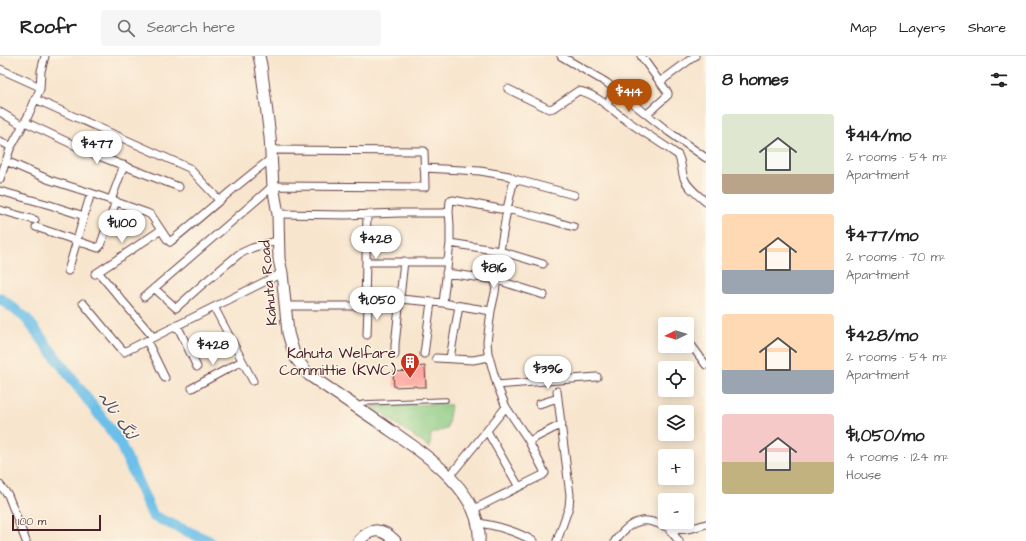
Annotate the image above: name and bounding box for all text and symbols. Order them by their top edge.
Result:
search box [101,10,381,46]
text: Roofr [20,14,77,41]
icon: search [115,17,137,39]
text: Search here [147,17,235,38]
text: Map [850,18,877,38]
text: Layers [899,18,946,38]
text: Share [968,18,1006,38]
text: 8 homes [722,68,789,92]
icon: filters [988,69,1010,91]
pin: $414 [605,79,653,113]
text: $414 [616,83,642,101]
text: $414/mo [846,124,911,148]
icon: home [754,130,802,178]
pin: $477 [73,131,121,165]
text: $477 [81,135,113,153]
text: 2 rooms · 54 m² [846,148,948,166]
text: Apartment [846,166,910,184]
pin: $1,100 [89,210,155,244]
text: $1,100 [107,214,137,232]
text: $477/mo [846,224,918,248]
pin: $428 [352,226,400,260]
text: $428 [360,230,392,248]
icon: home [754,230,802,278]
street label: Kahuta Road [254,239,283,327]
text: 2 rooms · 70 m² [846,248,946,266]
pin: $816 [470,255,518,289]
text: $816 [481,259,507,277]
text: Apartment [846,266,910,284]
pin: $1,050 [344,287,410,321]
text: $1,050 [359,291,395,309]
north arrow [658,317,694,353]
map controls [658,317,694,529]
text: $428/mo [846,324,918,348]
icon: home [754,330,802,378]
pin: $428 [189,332,237,366]
text: $428 [197,336,229,354]
place label: Kahuta Welfare Committie (KWC) [279,343,396,381]
text: 2 rooms · 54 m² [846,348,948,366]
building icon: Kahuta Welfare Committie (KWC) [399,351,421,379]
pin: $396 [524,356,572,390]
text: $396 [533,360,563,378]
button: locate [658,361,694,397]
text: Apartment [846,366,910,384]
water label: لنگ نالہ [93,387,143,446]
button: layers [658,405,694,441]
text: $1,050/mo [846,424,925,448]
icon: home [754,430,802,478]
text: 4 rooms · 124 m² [846,448,949,466]
button: + [658,449,694,485]
text: House [846,466,881,484]
button: − [658,493,694,529]
scale bar [12,513,101,532]
text: 100 m [18,514,46,529]

